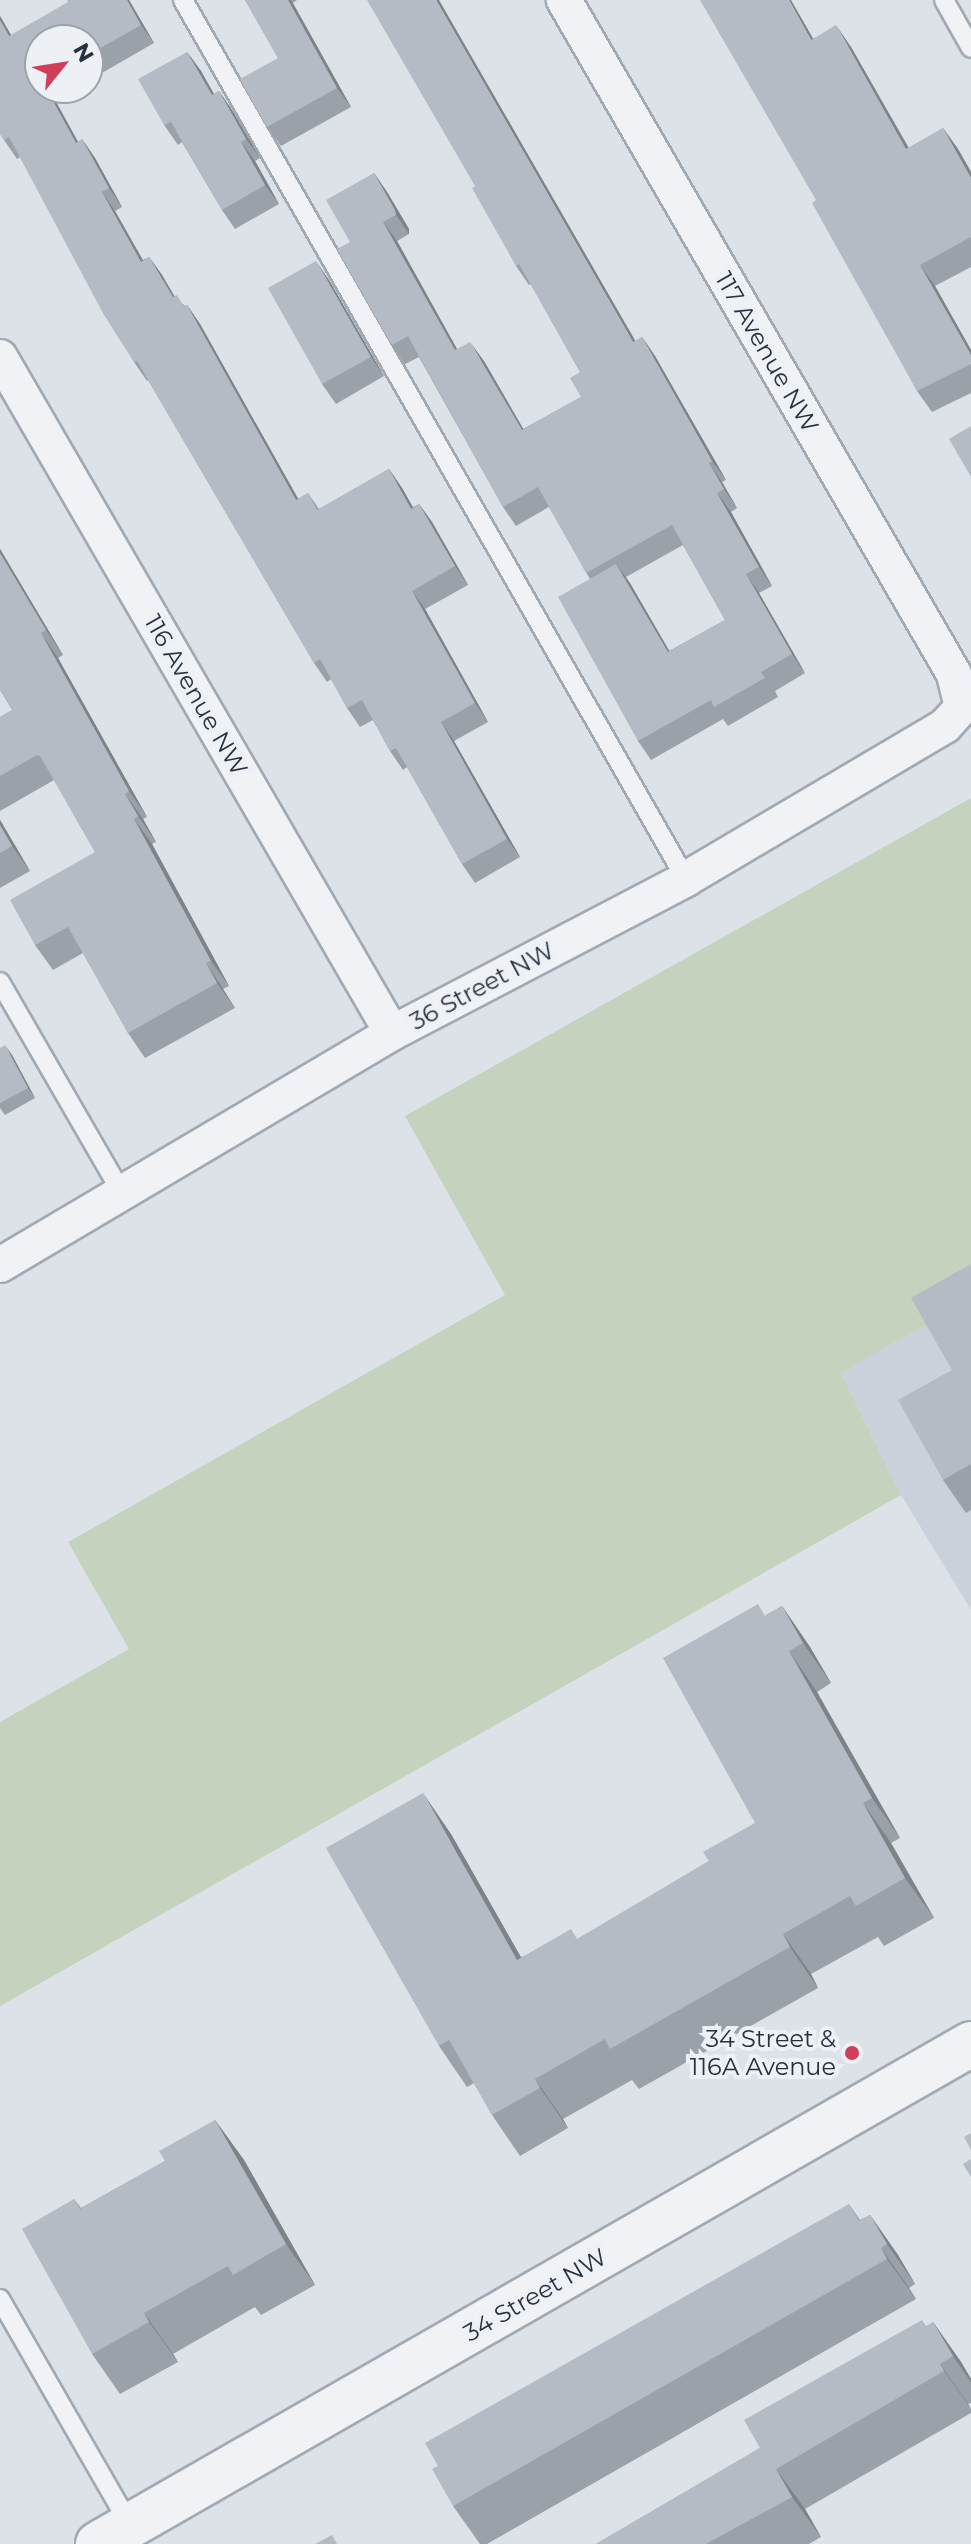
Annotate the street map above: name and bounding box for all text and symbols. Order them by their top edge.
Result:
north arrow [24,24,104,104]
text: N [67,38,100,67]
street label: 117 Avenue NW [709,267,825,437]
street label: 116 Avenue NW [138,609,254,781]
street label: 36 Street NW [405,936,559,1036]
place label: 34 Street & 116A Avenue [690,2025,836,2081]
marker: 34 Street & 116A Avenue [843,2044,861,2062]
street label: 34 Street NW [458,2242,612,2348]

